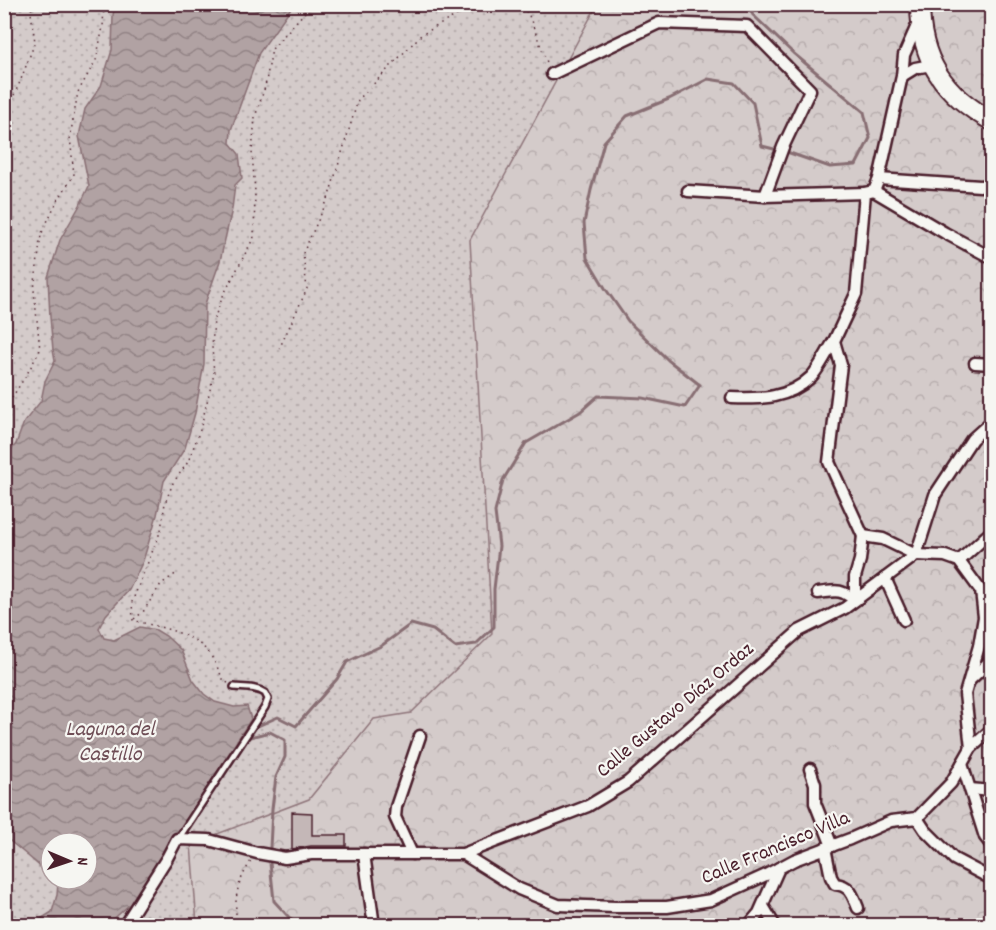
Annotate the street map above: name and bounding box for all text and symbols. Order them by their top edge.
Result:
street label: Calle Gustavo Díaz Ordaz [590,636,762,786]
water label: Laguna del Castillo [65,715,156,771]
street label: Calle Francisco Villa [697,804,856,894]
north arrow [39,831,99,891]
text: N [70,857,93,866]

